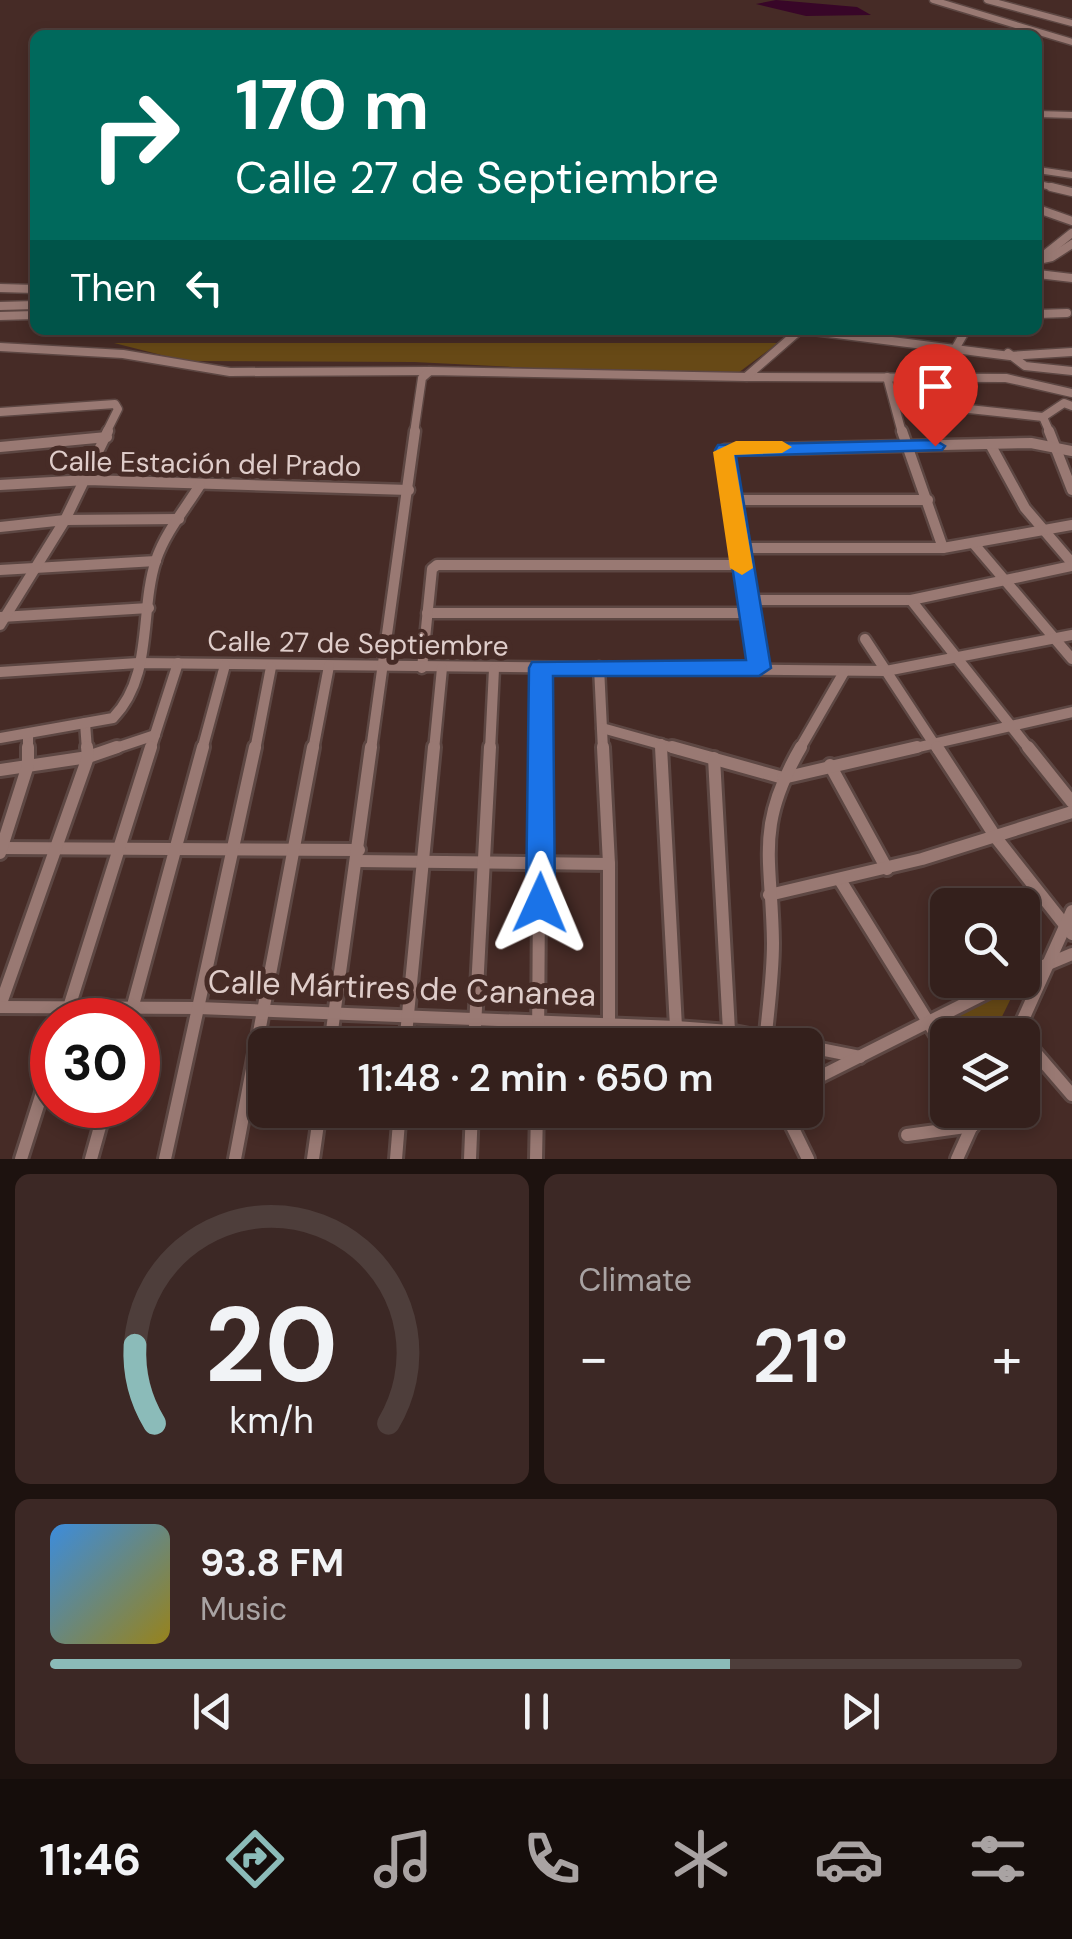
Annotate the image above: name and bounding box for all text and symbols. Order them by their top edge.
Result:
text: 170 m [235,60,429,151]
icon: right [70,70,200,200]
text: Calle 27 de Septiembre [235,148,719,207]
icon: left [177,260,232,315]
text: Then [70,263,157,313]
pin [893,344,978,447]
icon: arrive [908,359,963,414]
street label: Calle Estación del Prado [48,442,362,485]
street label: Calle 27 de Septiembre [207,622,509,665]
position arrow [488,851,592,955]
map controls [930,888,1040,1128]
button: search [930,888,1040,998]
street label: Calle Mártires de Cananea [207,960,597,1016]
speed limit sign: 30 [30,998,160,1128]
button: layers [930,1018,1040,1128]
text: 11:48 · 2 min · 650 m [358,1053,713,1103]
text: Climate [579,1259,692,1301]
text: 20 [205,1278,338,1413]
text: 21° [752,1308,848,1405]
text: − [579,1322,609,1394]
text: + [992,1322,1022,1394]
text: km/h [230,1398,314,1444]
text: 93.8 FM [200,1538,344,1588]
text: Music [200,1588,287,1630]
icon: previous [185,1684,240,1739]
icon: pause [509,1684,564,1739]
icon: next [833,1684,888,1739]
icon: directions [220,1824,290,1894]
icon: music [368,1824,438,1894]
icon: phone [517,1824,587,1894]
icon: climate [666,1824,736,1894]
icon: car [814,1824,884,1894]
icon: filters [963,1824,1033,1894]
text: 11:46 [39,1830,141,1889]

